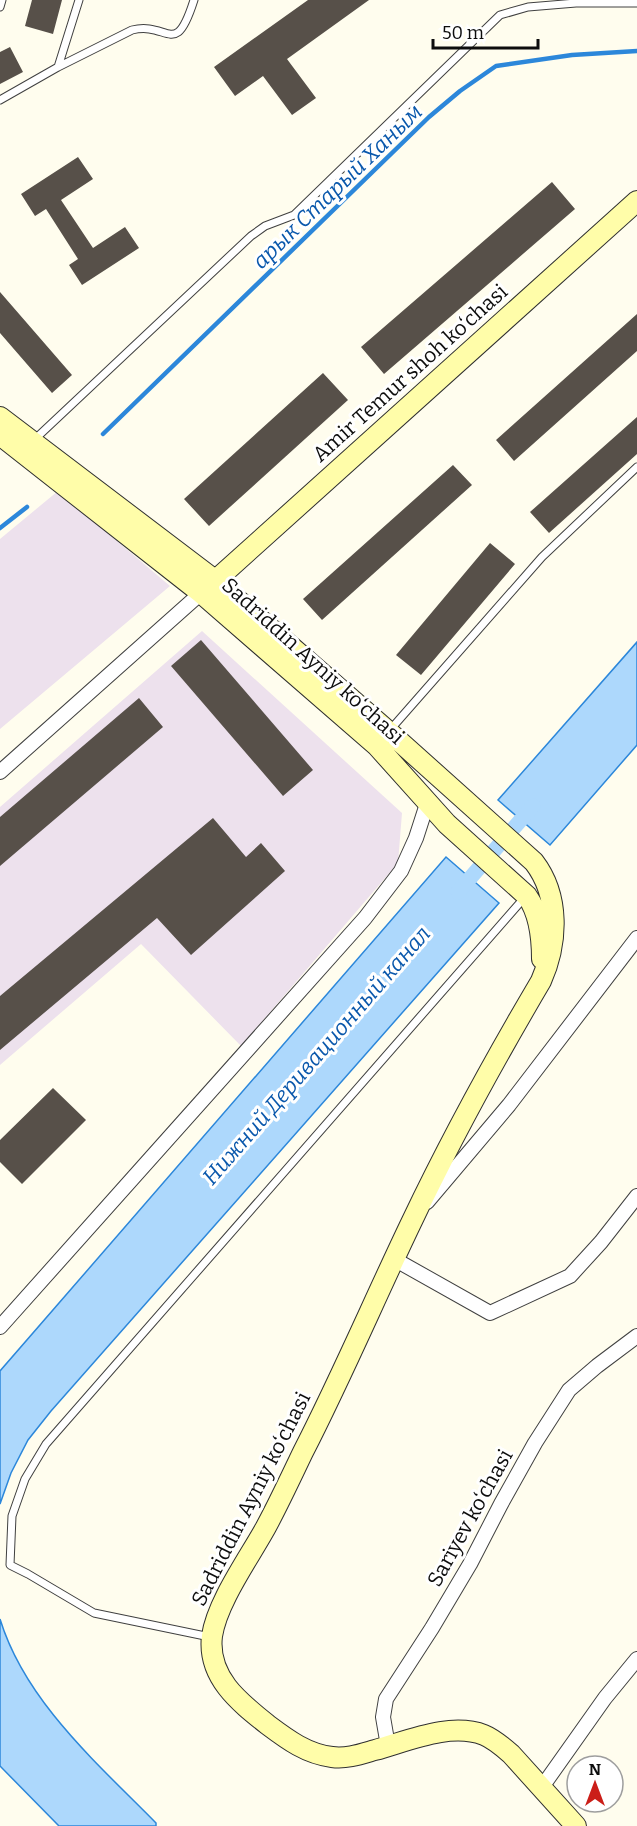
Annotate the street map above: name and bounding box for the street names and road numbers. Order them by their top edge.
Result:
street label: Amir Temur shoh ko‘chasi [307,279,513,467]
street label: Sadriddin Ayniy ko‘chasi [216,572,410,750]
street label: Sadriddin Ayniy ko‘chasi [186,1388,316,1610]
street label: Sariyev ko‘chasi [422,1445,518,1591]

